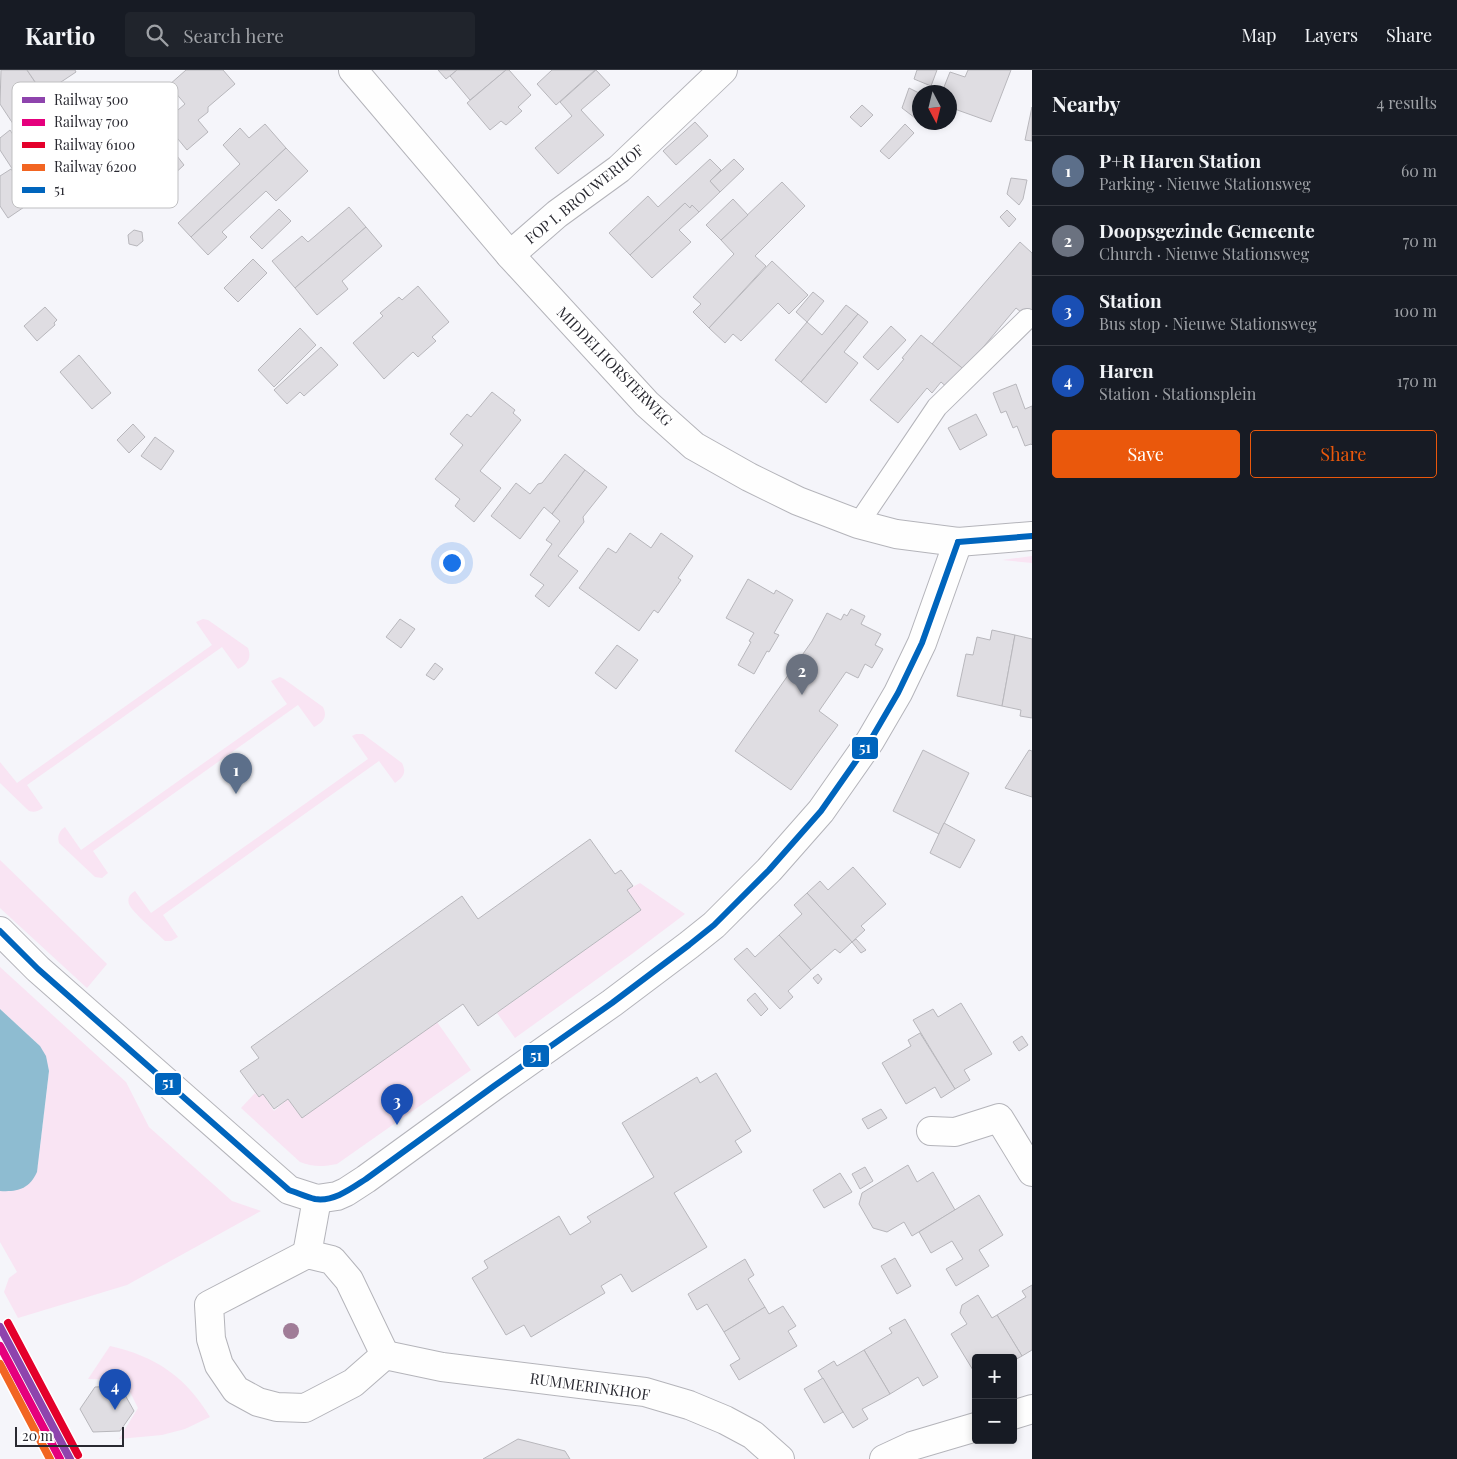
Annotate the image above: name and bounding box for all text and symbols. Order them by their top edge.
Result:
search box [125,12,475,57]
text: Kartio [25,19,95,51]
icon: search [143,21,171,49]
text: Search here [183,22,284,48]
text: Map [1241,23,1276,47]
text: Layers [1304,23,1358,47]
text: Share [1386,23,1432,47]
legend [12,82,178,208]
north arrow [912,85,957,130]
text: Nearby [1052,89,1121,117]
text: Railway 500 [54,90,129,109]
text: 4 results [1376,92,1437,113]
text: Railway 700 [54,112,128,131]
text: Railway 6100 [54,135,135,154]
street label: FOP I. BROUWERHOF [520,140,648,248]
text: P+R Haren Station [1099,147,1261,173]
text: Railway 6200 [54,157,137,176]
text: 1 [1065,160,1071,181]
text: 60 m [1401,160,1437,181]
text: Parking · Nieuwe Stationsweg [1099,173,1311,194]
text: 51 [54,180,65,199]
text: Doopsgezinde Gemeente [1099,217,1315,243]
text: 2 [1064,230,1072,251]
text: 70 m [1403,230,1437,251]
text: Church · Nieuwe Stationsweg [1099,243,1309,264]
text: Station [1099,287,1162,313]
text: 3 [1064,300,1072,321]
text: 100 m [1394,300,1437,321]
street label: MIDDELHORSTERWEG [553,302,677,430]
text: Bus stop · Nieuwe Stationsweg [1099,313,1317,334]
text: Haren [1099,357,1154,383]
text: 4 [1064,370,1072,391]
text: 170 m [1397,370,1437,391]
text: Station · Stationsplein [1099,383,1256,404]
button: Save [1052,430,1240,478]
button: Share [1250,430,1437,478]
your location [439,550,465,576]
pin: 2 [786,654,818,695]
line badge: 51 [851,736,879,760]
text: 51 [859,738,871,757]
pin: 1 [220,753,252,794]
line badge: 51 [522,1044,550,1068]
text: 51 [530,1046,542,1065]
line badge: 51 [154,1072,182,1096]
text: 51 [162,1073,174,1092]
pin: 3 [381,1084,413,1125]
map controls [972,1354,1017,1444]
button: + [972,1354,1017,1399]
street label: RUMMERINKHOF [529,1368,652,1404]
pin: 4 [99,1369,131,1410]
button: − [972,1399,1017,1444]
scale bar [15,1424,124,1447]
text: 20 m [22,1426,53,1445]

